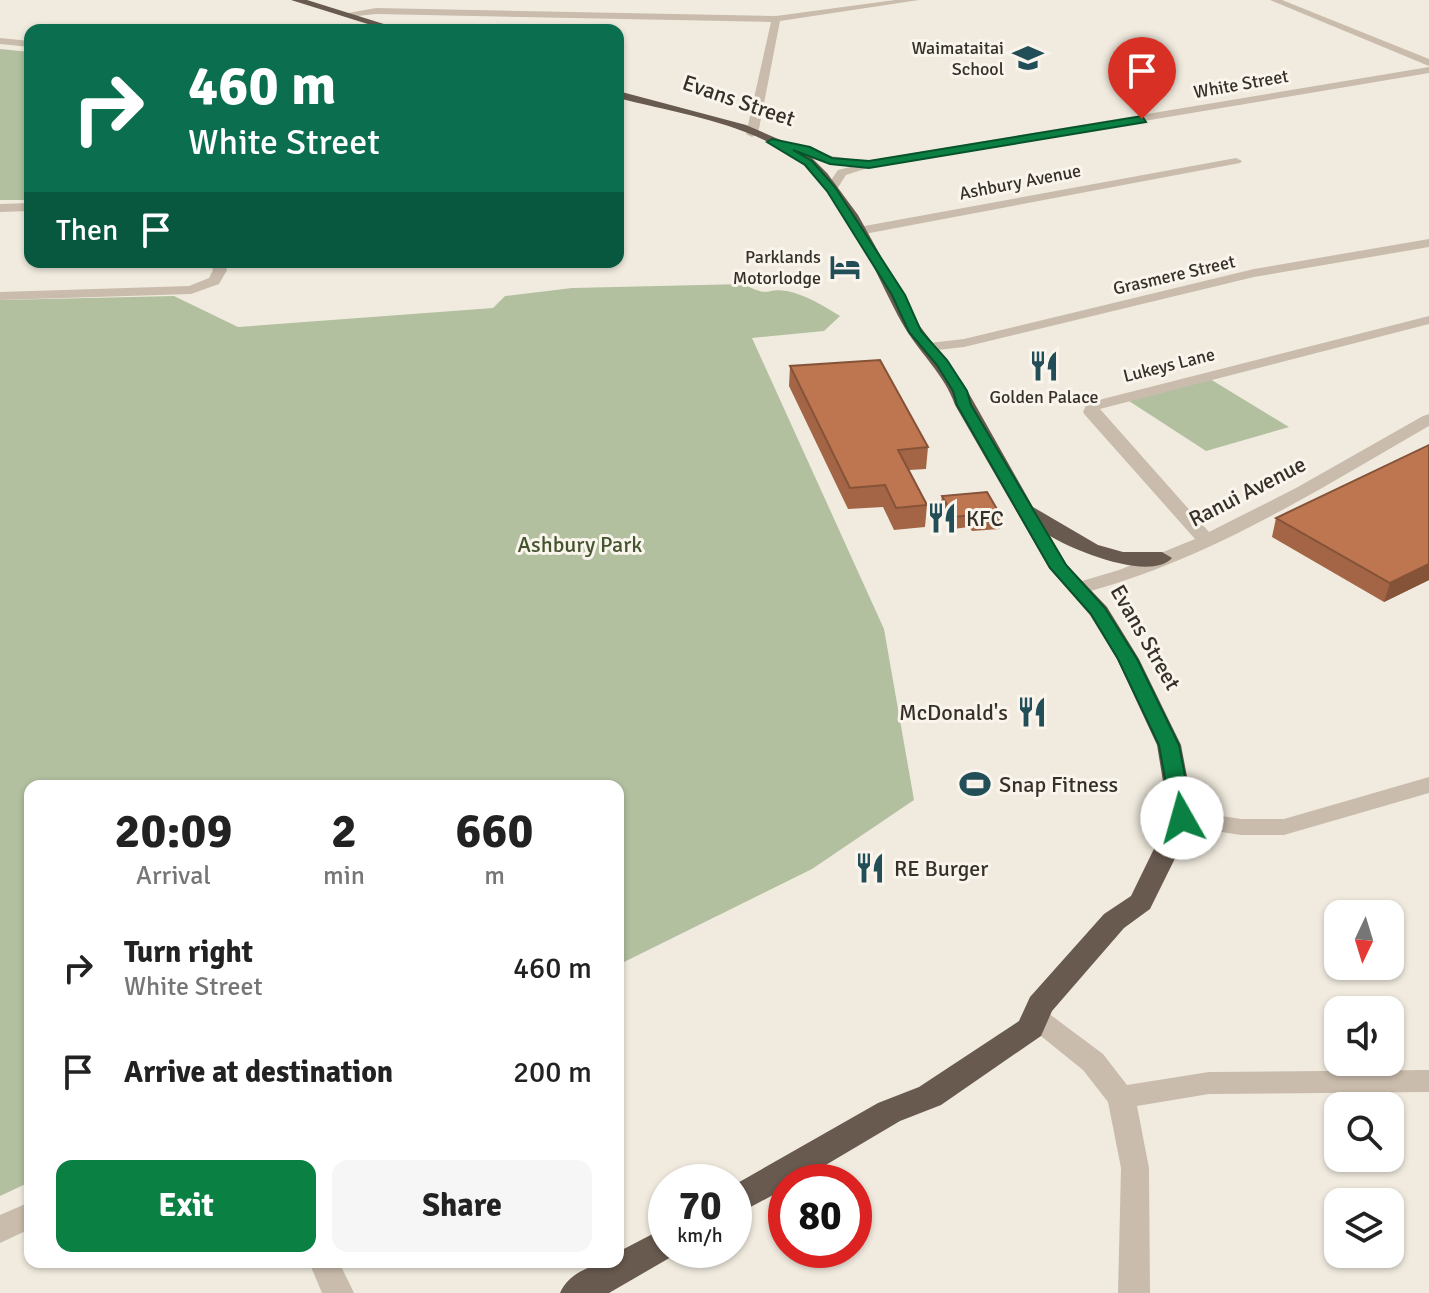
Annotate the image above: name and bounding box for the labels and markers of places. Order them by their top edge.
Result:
place label: Waimataitai School [911,37,1004,80]
pin [1108,37,1176,119]
school or university icon: Waimataitai School [1011,41,1045,75]
place label: Parklands Motorlodge [733,246,821,289]
hotel icon: Parklands Motorlodge [828,250,862,284]
restaurant icon: Golden Palace [1027,349,1061,383]
place label: Golden Palace [989,386,1099,408]
restaurant icon: KFC [925,501,959,535]
place label: KFC [966,505,1004,532]
restaurant icon: McDonald's [1015,695,1049,729]
place label: McDonald's [899,699,1008,726]
sports icon: Snap Fitness [958,767,992,801]
place label: Snap Fitness [999,771,1118,798]
restaurant icon: RE Burger [853,851,887,885]
place label: RE Burger [894,855,988,882]

